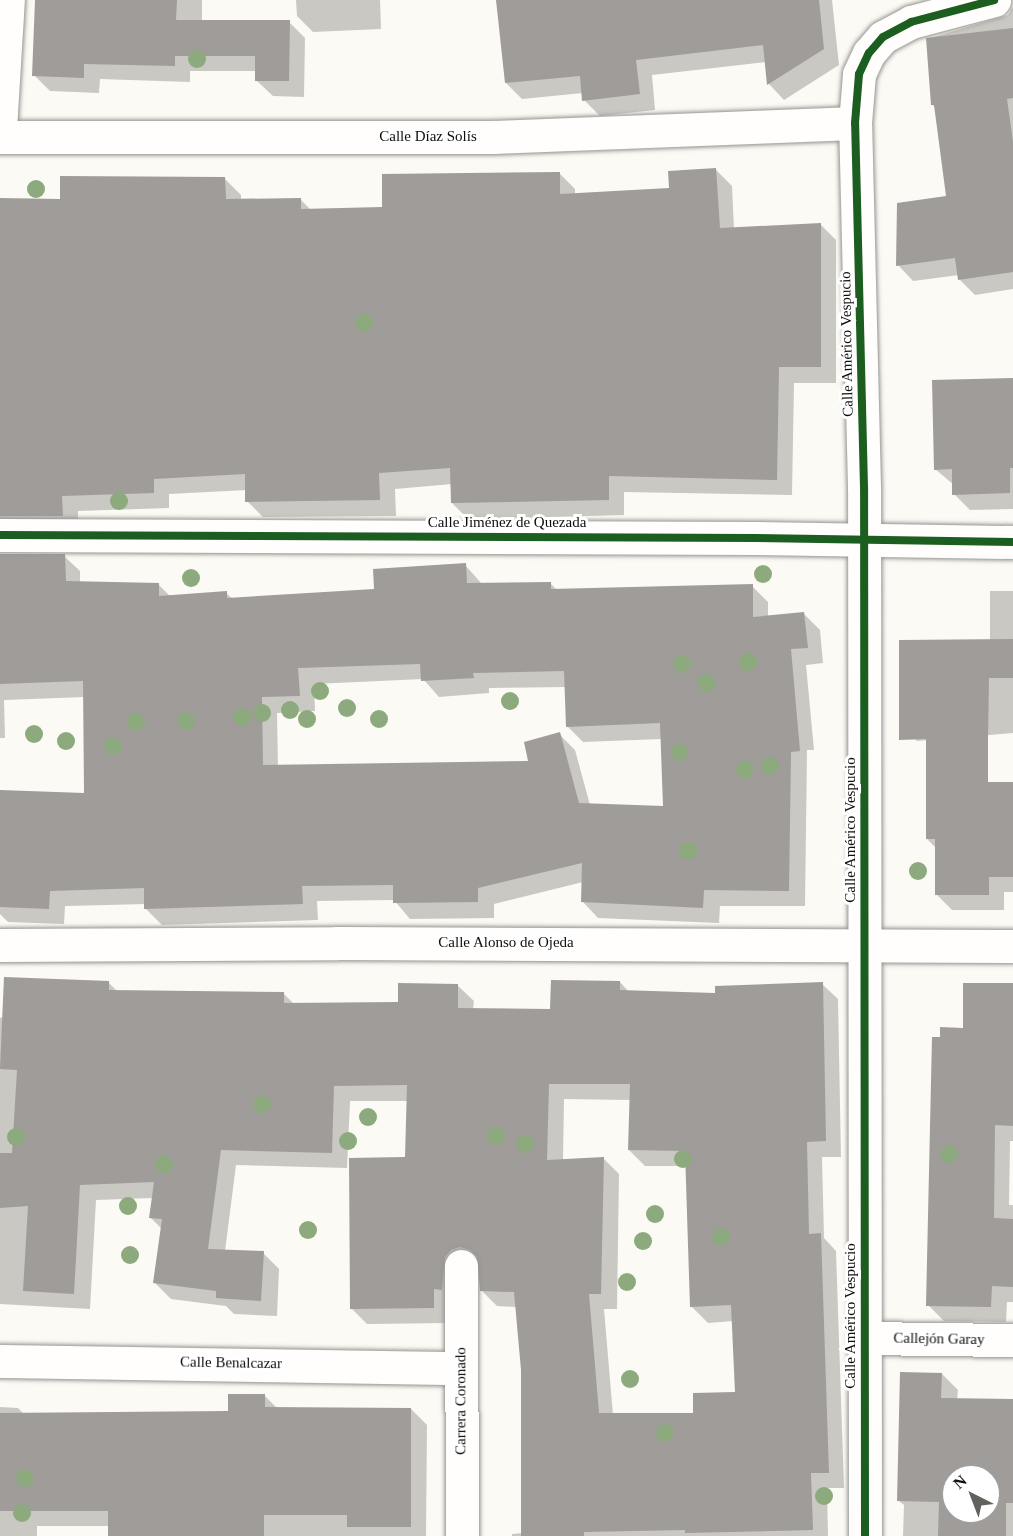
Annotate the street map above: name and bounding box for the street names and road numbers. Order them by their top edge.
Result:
street label: Calle Díaz Solís [379,128,477,146]
street label: Calle Américo Vespucio [837,271,857,417]
street label: Calle Jiménez de Quezada [428,514,586,532]
street label: Calle Américo Vespucio [842,757,860,903]
street label: Calle Alonso de Ojeda [438,934,574,952]
street label: Calle Américo Vespucio [842,1243,860,1389]
street label: Callejón Garay [893,1329,985,1349]
street label: Carrera Coronado [452,1347,470,1455]
street label: Calle Benalcazar [180,1353,282,1373]

